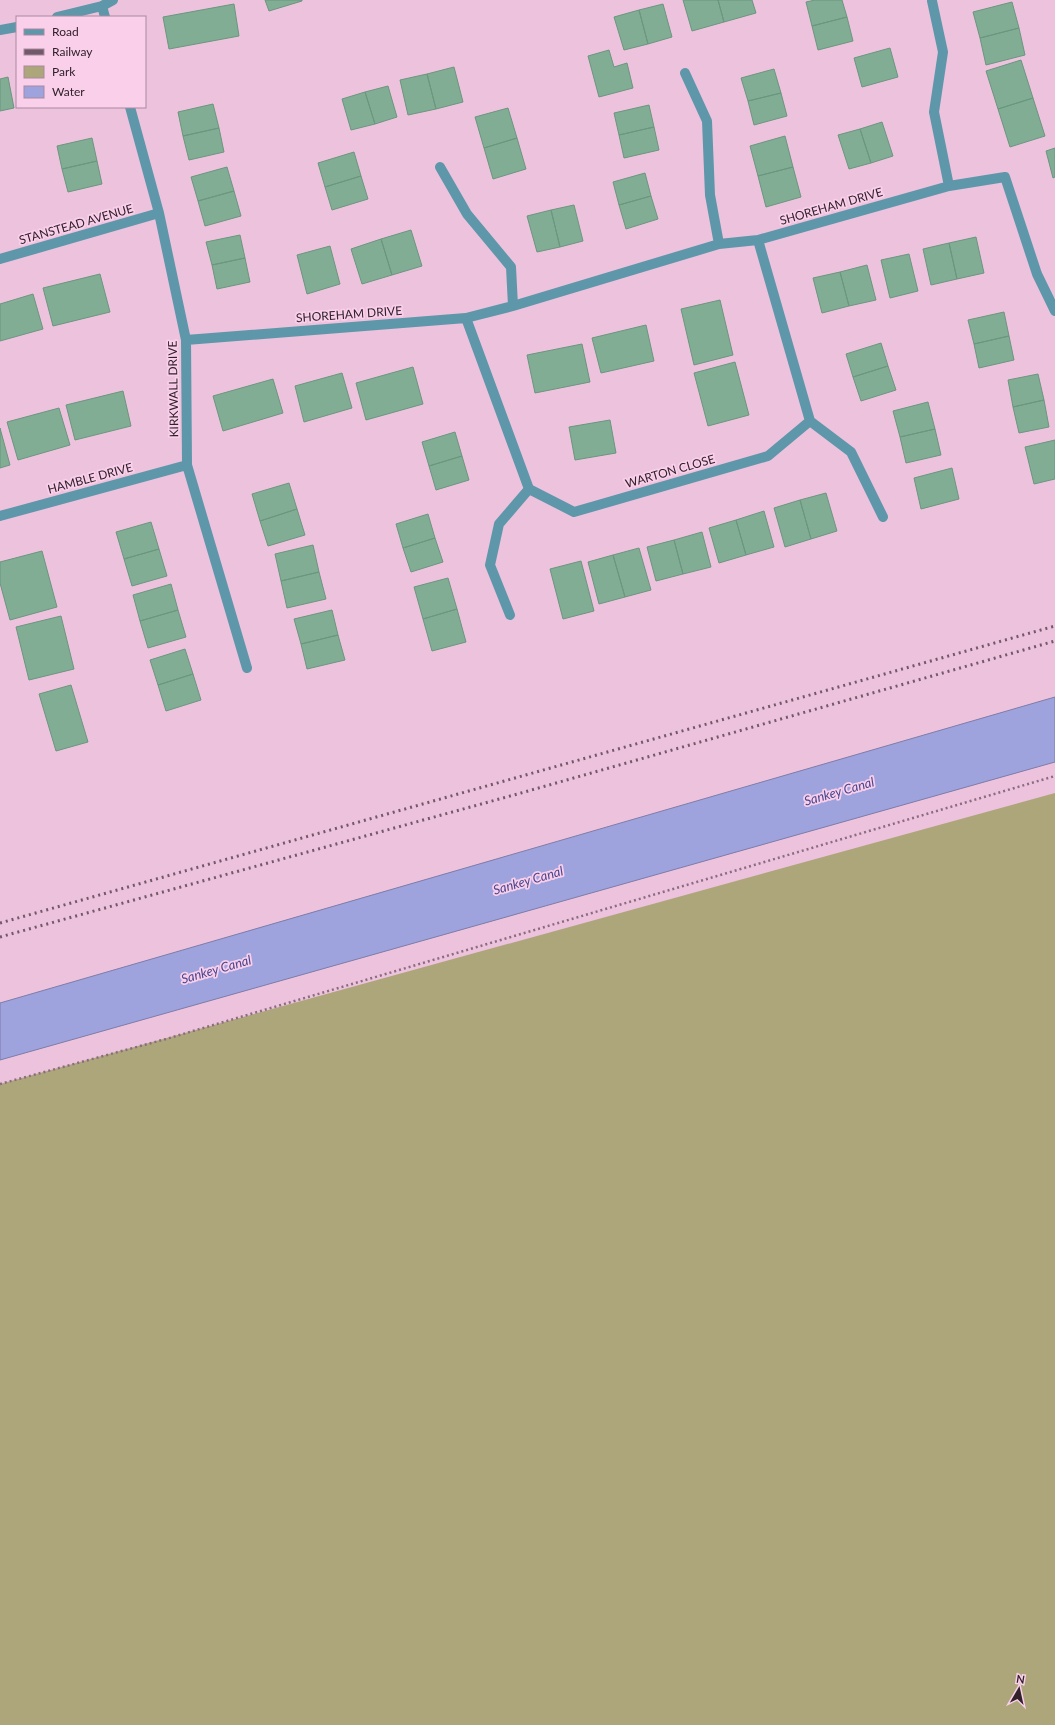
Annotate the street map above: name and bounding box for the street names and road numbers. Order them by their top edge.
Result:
street label: SHOREHAM DRIVE [778,184,884,228]
street label: STANSTEAD AVENUE [17,201,135,247]
street label: SHOREHAM DRIVE [295,303,403,325]
street label: KIRKWALL DRIVE [165,340,181,438]
street label: WARTON CLOSE [623,451,717,491]
street label: HAMBLE DRIVE [46,459,134,497]

